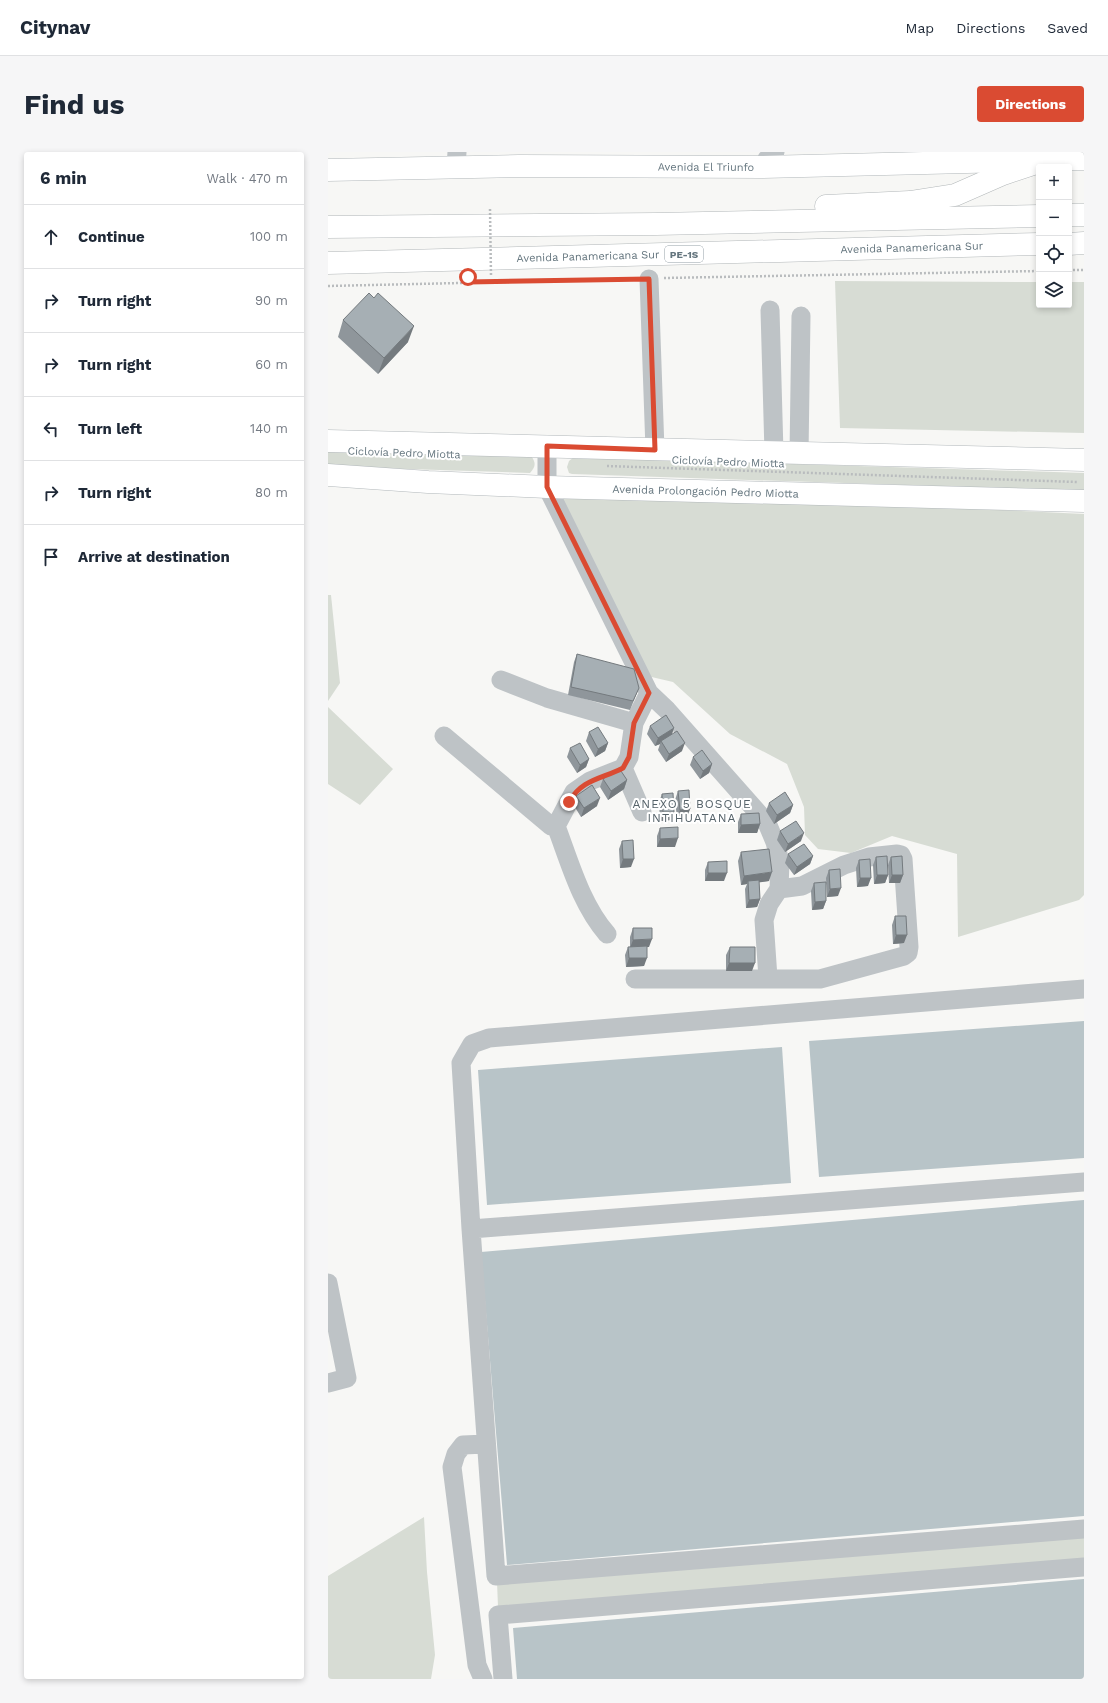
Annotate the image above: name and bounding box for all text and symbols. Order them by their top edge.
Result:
text: Citynav [20,16,91,39]
text: Map [906,20,934,36]
text: Directions [956,20,1025,36]
text: Saved [1047,20,1088,36]
button: Directions [977,86,1084,122]
text: Find us [24,88,124,121]
street label: Avenida El Triunfo [658,160,754,173]
map controls [1036,164,1072,308]
button: + [1036,164,1072,200]
text: 6 min [40,168,87,188]
text: Walk · 470 m [207,171,288,186]
button: − [1036,200,1072,236]
icon: ahead [40,226,62,248]
text: Continue [78,228,145,246]
text: 100 m [250,229,288,244]
button: locate [1036,236,1072,272]
street label: Avenida Panamericana Sur [840,239,984,256]
road number: PE-1S [665,246,703,262]
street label: Avenida Panamericana Sur [516,248,660,264]
route start [459,268,477,286]
button: layers [1036,272,1072,308]
icon: right [40,290,62,312]
text: Turn right [78,292,151,310]
text: 90 m [255,293,288,308]
icon: right [40,354,62,376]
text: Turn right [78,356,151,374]
text: 60 m [255,357,288,372]
icon: left [40,418,62,440]
text: Turn left [78,420,142,438]
text: 140 m [250,421,288,436]
street label: Ciclovía Pedro Miotta [347,445,461,461]
street label: Ciclovía Pedro Miotta [671,454,785,470]
icon: right [40,482,62,504]
street label: Avenida Prolongación Pedro Miotta [612,482,799,500]
text: Turn right [78,484,151,502]
text: 80 m [255,485,288,500]
icon: arrive [40,546,62,568]
text: Arrive at destination [78,548,230,566]
route end [560,793,578,811]
district label: ANEXO 5 BOSQUE INTIHUATANA [632,797,752,825]

